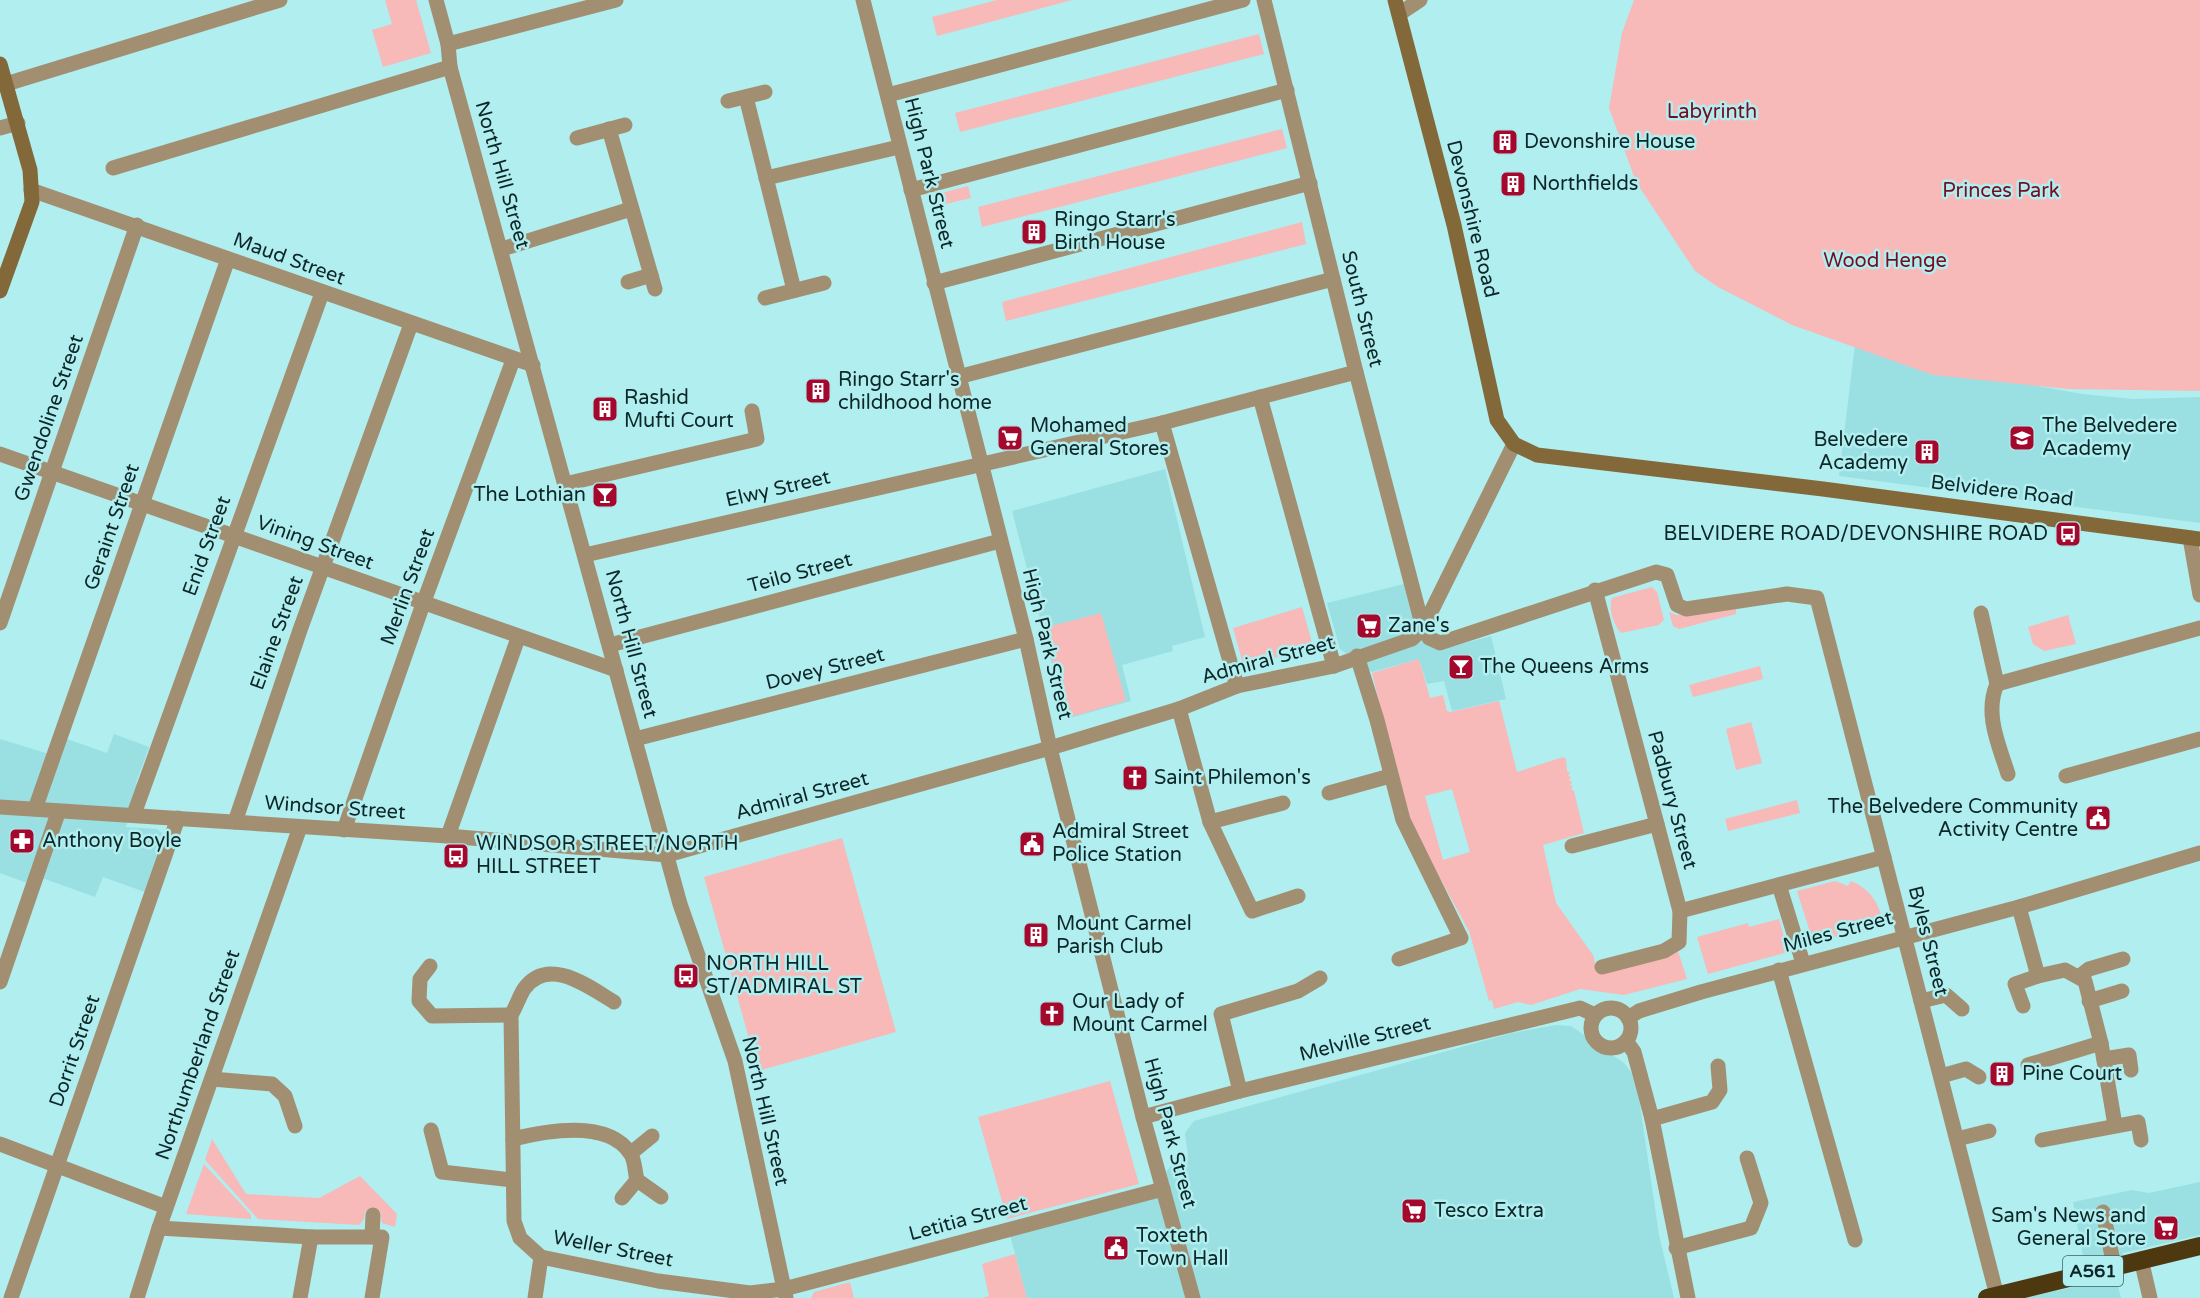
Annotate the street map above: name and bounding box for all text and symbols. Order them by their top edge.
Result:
street label: High Park Street [899,95,959,251]
street label: North Hill Street [469,98,535,252]
park label: Labyrinth [1667,100,1757,124]
building icon: Devonshire House [1490,127,1520,157]
place label: Devonshire House [1524,130,1695,154]
street label: Devonshire Road [1441,138,1503,300]
building icon: Northfields [1498,169,1528,199]
place label: Northfields [1532,172,1638,196]
park label: Princes Park [1942,179,2060,203]
place label: Ringo Starr's Birth House [1054,208,1176,255]
building icon: Ringo Starr's Birth House [1019,217,1049,247]
street label: Maud Street [230,228,349,291]
street label: South Street [1336,248,1388,370]
park label: Wood Henge [1823,249,1947,273]
street label: Gwendoline Street [9,331,89,505]
place label: Ringo Starr's childhood home [838,368,992,415]
building icon: Ringo Starr's childhood home [803,376,833,406]
place label: Rashid Mufti Court [624,386,734,433]
building icon: Rashid Mufti Court [590,394,620,424]
place label: Mohamed General Stores [1030,414,1169,461]
place label: The Belvedere Academy [2042,414,2177,461]
supermarket icon: Mohamed General Stores [995,423,1025,453]
school or university icon: The Belvedere Academy [2007,423,2037,453]
place label: Belvedere Academy [1814,428,1908,475]
building icon: Belvedere Academy [1912,437,1942,467]
street label: Geraint Street [79,460,145,593]
street label: Elwy Street [723,465,833,513]
street label: Belvidere Road [1929,470,2075,512]
bar icon: The Lothian [590,480,620,510]
place label: The Lothian [473,483,586,507]
street label: Enid Street [178,492,236,599]
street label: Vining Street [253,511,377,575]
bus stop icon: BELVIDERE ROAD/DEVONSHIRE ROAD [2053,519,2083,549]
place label: BELVIDERE ROAD/DEVONSHIRE ROAD [1663,522,2048,546]
street label: Merlin Street [376,525,440,649]
street label: Teilo Street [745,548,855,598]
street label: High Park Street [1017,566,1077,722]
street label: North Hill Street [600,567,662,721]
street label: Elaine Street [245,572,309,693]
supermarket icon: Zane's [1354,611,1384,641]
place label: Zane's [1388,614,1450,638]
street label: Admiral Street [1199,631,1338,689]
street label: Dovey Street [763,643,887,695]
bar icon: The Queens Arms [1446,652,1476,682]
place label: The Queens Arms [1480,655,1649,679]
street label: Padbury Street [1642,728,1702,872]
church icon: Saint Philemon's [1120,763,1150,793]
place label: Saint Philemon's [1154,766,1311,790]
street label: Admiral Street [733,767,872,825]
street label: Windsor Street [264,791,407,825]
place label: The Belvedere Community Activity Centre [1828,795,2078,842]
public building icon: The Belvedere Community Activity Centre [2083,803,2113,833]
place label: Admiral Street Police Station [1052,820,1189,867]
pharmacy icon: Anthony Boyle [7,826,37,856]
place label: Anthony Boyle [42,829,181,853]
public building icon: Admiral Street Police Station [1017,829,1047,859]
place label: WINDSOR STREET/NORTH HILL STREET [476,832,739,879]
bus stop icon: WINDSOR STREET/NORTH HILL STREET [441,841,471,871]
street label: Byles Street [1903,883,1953,999]
street label: Miles Street [1781,906,1896,958]
place label: Mount Carmel Parish Club [1056,912,1192,959]
building icon: Mount Carmel Parish Club [1021,920,1051,950]
street label: Northumberland Street [151,946,245,1163]
place label: NORTH HILL ST/ADMIRAL ST [706,952,862,999]
bus stop icon: NORTH HILL ST/ADMIRAL ST [671,961,701,991]
place label: Our Lady of Mount Carmel [1072,990,1208,1037]
street label: Dorrit Street [45,991,106,1110]
church icon: Our Lady of Mount Carmel [1037,999,1067,1029]
street label: Melville Street [1297,1011,1434,1067]
street label: North Hill Street [736,1034,794,1188]
street label: High Park Street [1138,1055,1202,1211]
building icon: Pine Court [1987,1059,2017,1089]
place label: Pine Court [2022,1062,2123,1086]
street label: Letitia Street [906,1192,1030,1246]
supermarket icon: Tesco Extra [1399,1196,1429,1226]
place label: Tesco Extra [1434,1199,1544,1223]
place label: Sam's News and General Store [1991,1204,2146,1251]
supermarket icon: Sam's News and General Store [2151,1213,2181,1243]
place label: Toxteth Town Hall [1136,1224,1228,1271]
street label: Weller Street [551,1226,675,1272]
public building icon: Toxteth Town Hall [1101,1233,1131,1263]
road number: A561 [2063,1256,2123,1286]

